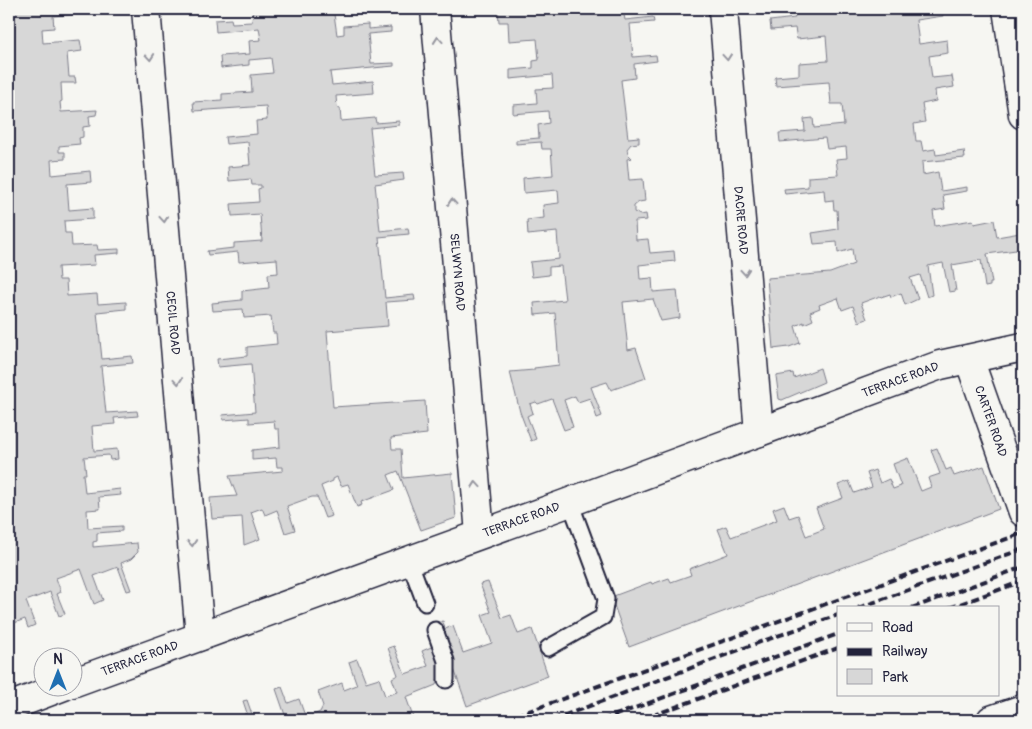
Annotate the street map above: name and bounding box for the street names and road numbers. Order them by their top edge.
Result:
street label: DACRE ROAD [731,185,751,255]
street label: SELWYN ROAD [447,233,468,312]
street label: CECIL ROAD [163,290,183,356]
street label: TERRACE ROAD [860,359,941,401]
street label: CARTER ROAD [971,384,1011,459]
street label: TERRACE ROAD [481,499,562,541]
street label: TERRACE ROAD [99,637,181,679]

